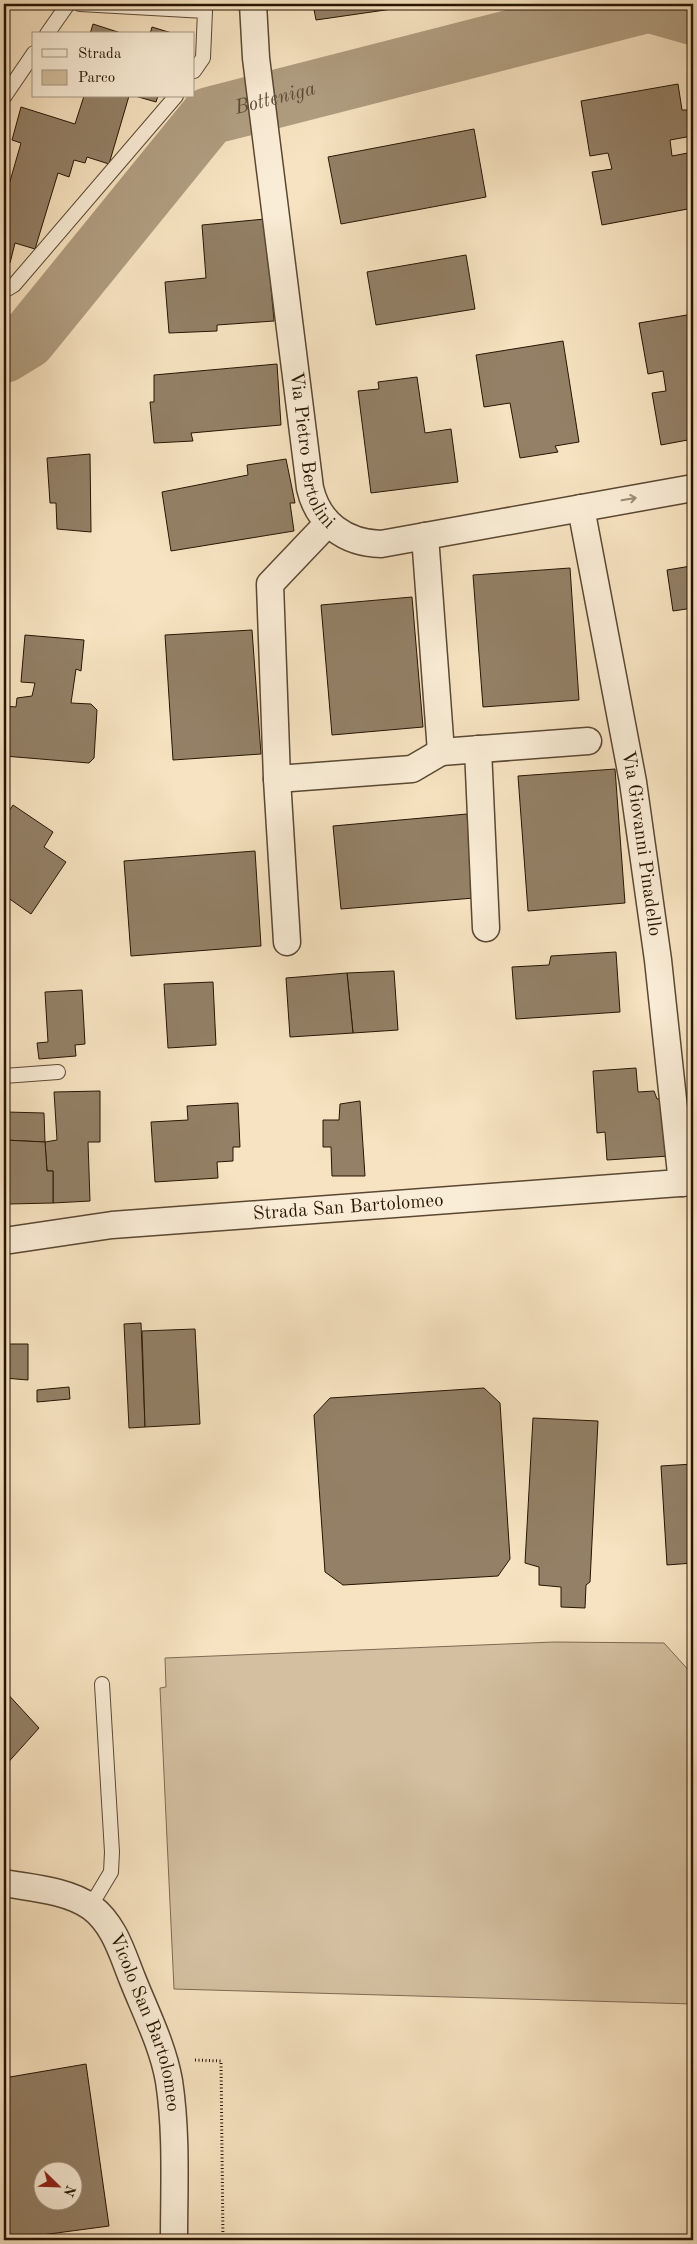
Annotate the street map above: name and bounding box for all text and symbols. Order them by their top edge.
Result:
legend [32,32,195,98]
text: Strada [78,47,122,62]
text: Parco [78,71,115,86]
water label: Botteniga [232,79,318,119]
street label: Via Pietro Bertolini [286,371,338,533]
one-way arrow [621,494,637,504]
street label: Via Giovanni Pinadello [618,749,664,937]
street label: Strada San Bartolomeo [252,1191,444,1224]
street label: Vicolo San Bartolomeo [105,1930,182,2113]
north arrow [32,2162,82,2212]
text: N [60,2183,78,2199]

